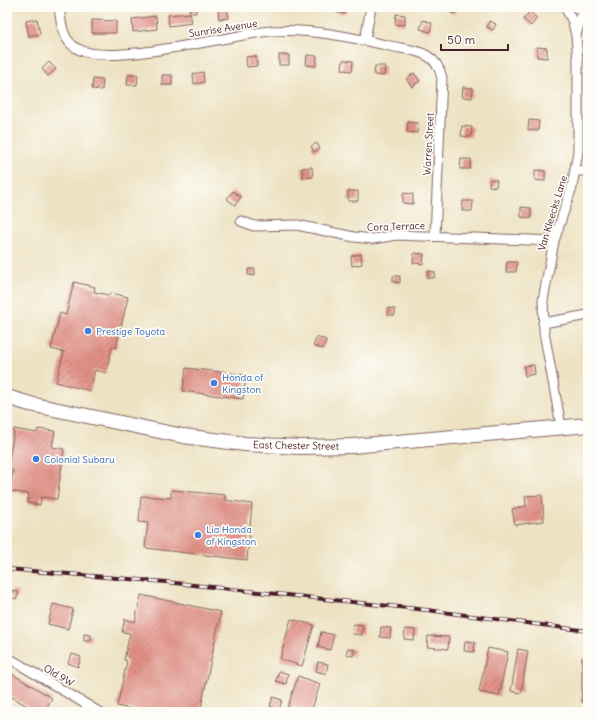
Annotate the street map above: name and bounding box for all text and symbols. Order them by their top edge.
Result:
street label: Sunrise Avenue [188,17,258,40]
scale bar [441,26,508,52]
text: 50 m [447,32,476,47]
street label: Warren Street [420,112,437,176]
street label: Van Kleecks Lane [535,174,570,252]
street label: Cora Terrace [367,219,425,234]
place label: Prestige Toyota [96,325,165,338]
marker: Prestige Toyota [83,326,93,336]
place label: Honda of Kingston [222,371,264,396]
marker: Honda of Kingston [209,378,219,388]
street label: East Chester Street [253,438,340,453]
place label: Colonial Subaru [44,453,115,466]
marker: Colonial Subaru [31,454,41,464]
place label: Lia Honda of Kingston [206,523,257,548]
marker: Lia Honda of Kingston [193,530,203,540]
street label: Old 9W [41,662,76,689]

